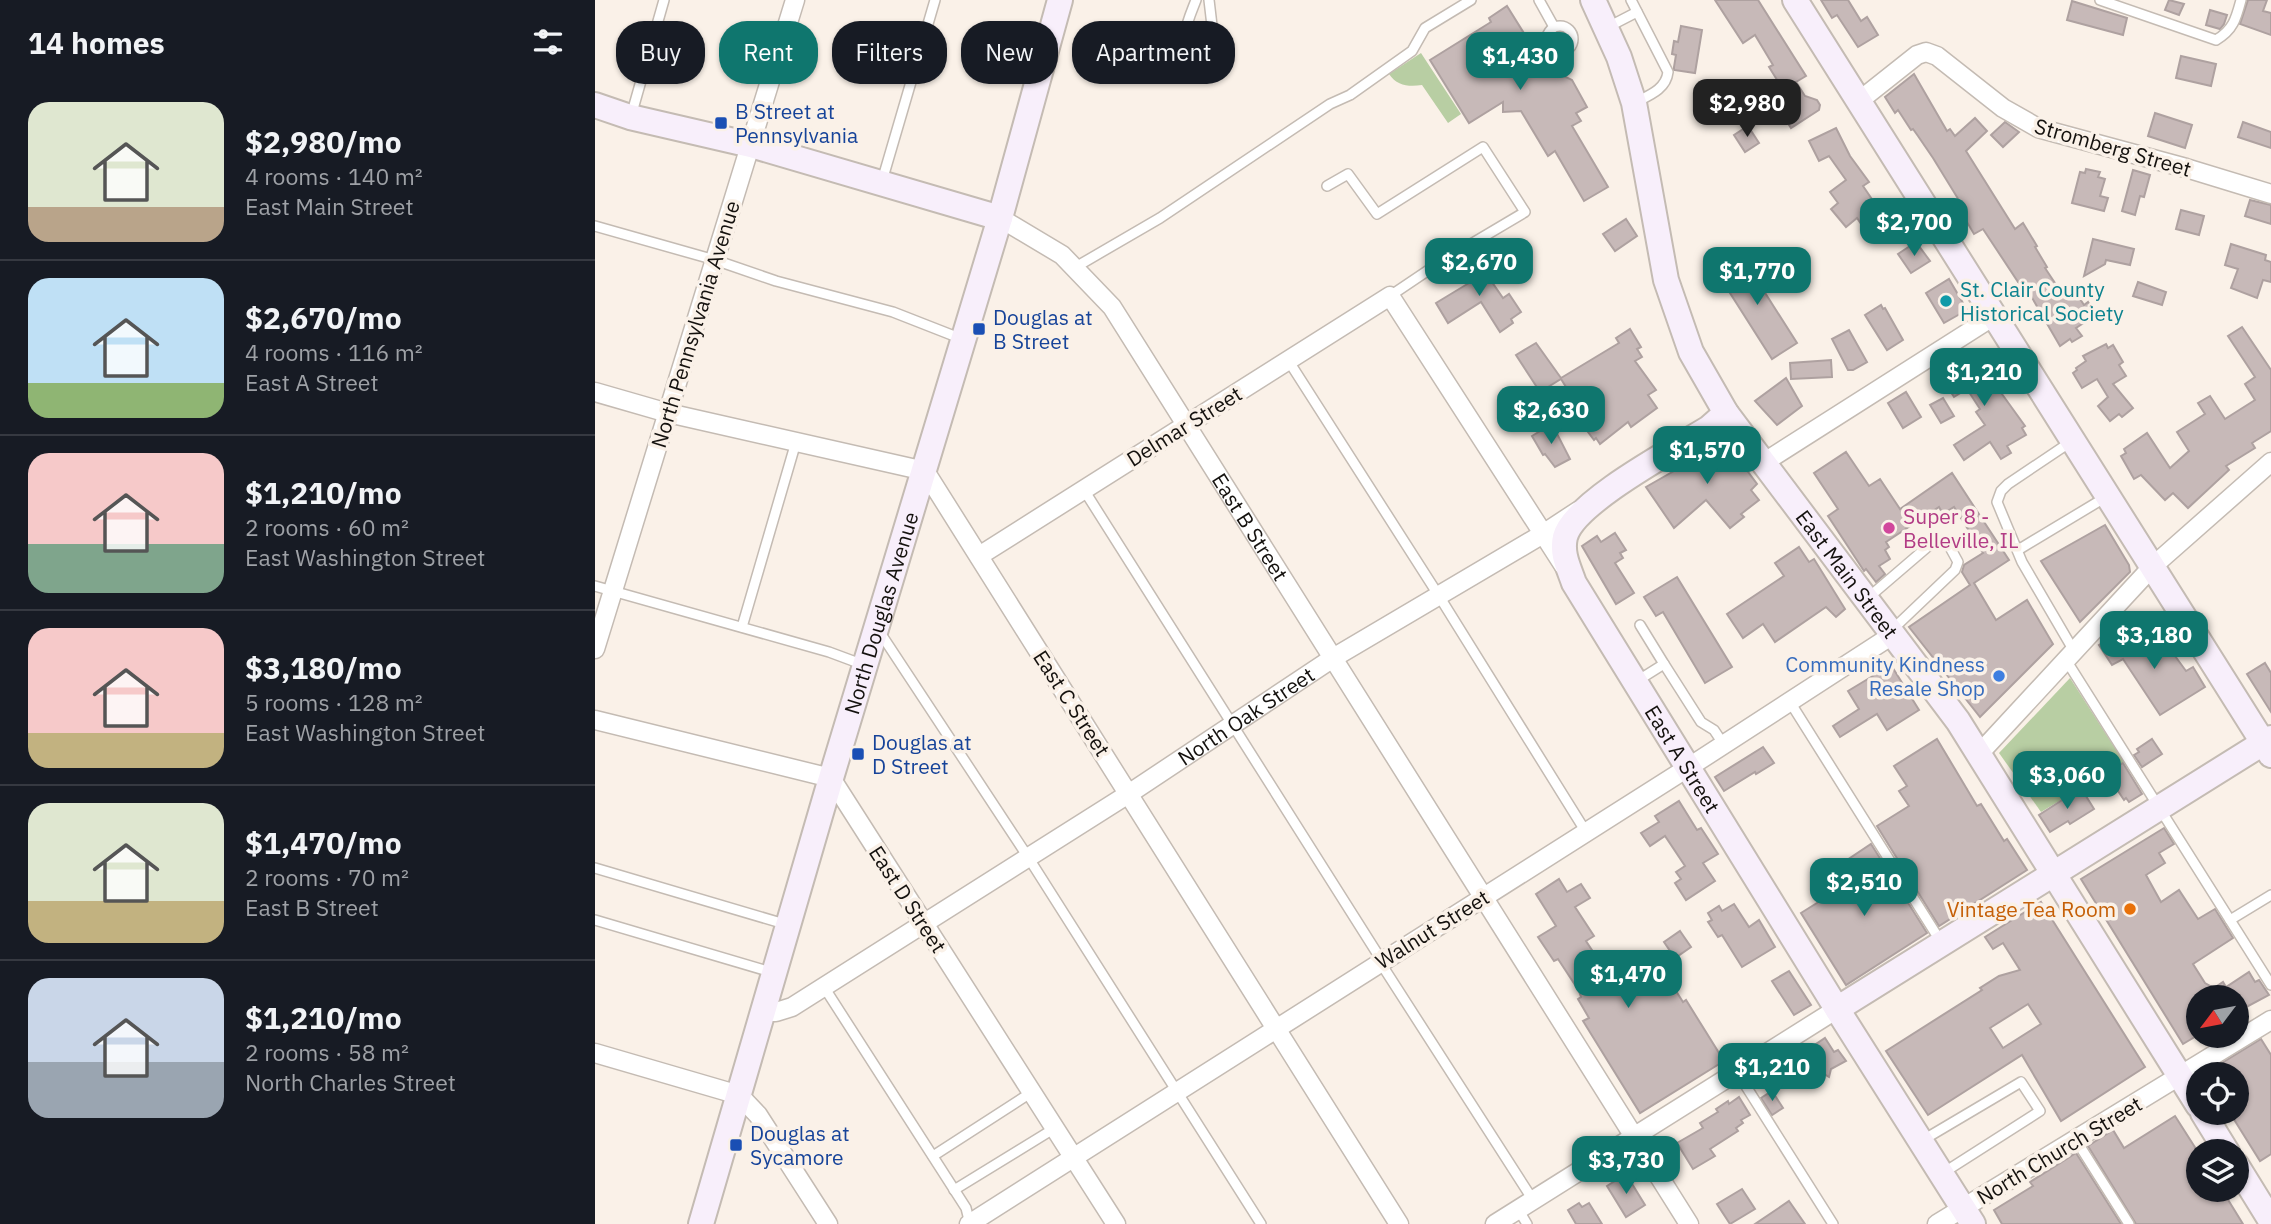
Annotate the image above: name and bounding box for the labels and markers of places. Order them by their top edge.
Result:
pin: $1,430 [1463,32,1577,92]
pin: $2,980 [1690,80,1804,139]
place label: B Street at Pennsylvania [735,97,858,149]
marker: B Street at Pennsylvania [713,115,729,131]
pin: $2,700 [1857,198,1971,258]
pin: $2,670 [1422,238,1536,298]
pin: $1,770 [1700,247,1814,307]
place label: St. Clair County Historical Society [1960,275,2124,327]
marker: St. Clair County Historical Society [1938,293,1954,309]
place label: Douglas at B Street [993,303,1093,355]
marker: Douglas at B Street [971,321,987,337]
pin: $1,210 [1927,348,2041,408]
pin: $2,630 [1494,386,1608,446]
pin: $1,570 [1650,426,1764,486]
place label: Super 8 - Belleville, IL [1903,502,2019,554]
marker: Super 8 - Belleville, IL [1881,520,1897,536]
pin: $3,180 [2097,612,2211,671]
place label: Community Kindness Resale Shop [1785,650,1985,702]
marker: Community Kindness Resale Shop [1991,668,2007,684]
place label: Douglas at D Street [872,728,972,780]
marker: Douglas at D Street [850,746,866,762]
pin: $3,060 [2010,752,2124,811]
pin: $2,510 [1807,858,1921,918]
place label: Vintage Tea Room [1947,895,2116,923]
marker: Vintage Tea Room [2122,901,2138,917]
pin: $1,470 [1571,950,1685,1010]
pin: $1,210 [1715,1044,1829,1103]
place label: Douglas at Sycamore [750,1119,850,1171]
pin: $3,730 [1569,1136,1683,1196]
marker: Douglas at Sycamore [728,1137,744,1153]

